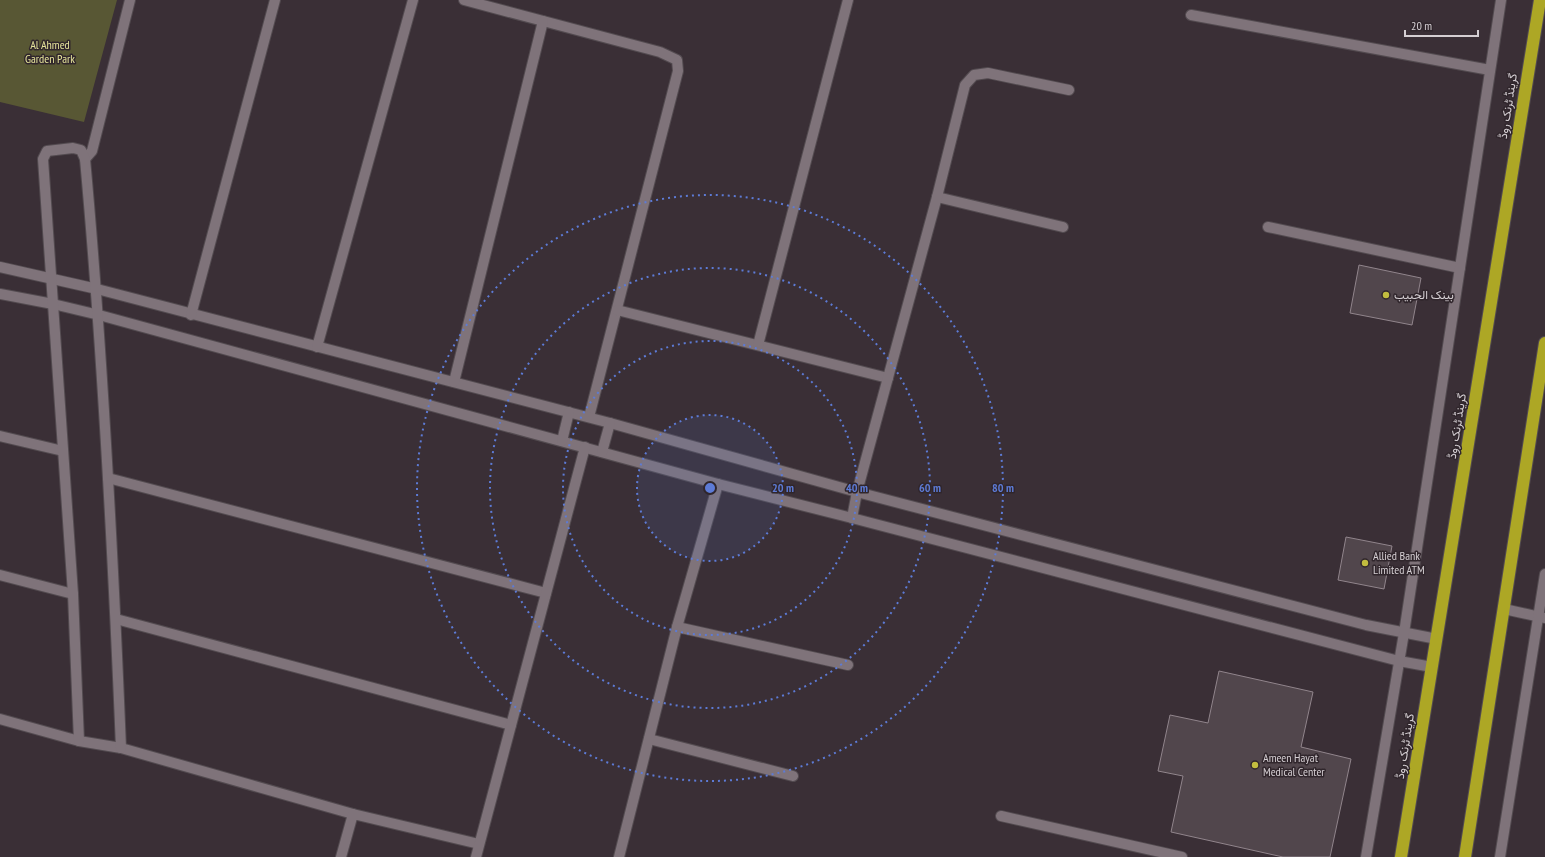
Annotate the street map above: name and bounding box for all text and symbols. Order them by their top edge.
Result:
scale bar [1405,12,1478,38]
text: 20 m [1411,18,1432,33]
park label: Al Ahmed Garden Park [25,37,75,66]
street label: گرینڈ ٹرنک روڈ [1495,72,1521,140]
place label: بينک الحبيب [1394,287,1454,302]
marker: بينک الحبيب [1381,290,1391,300]
street label: گرینڈ ٹرنک روڈ [1444,392,1470,460]
text: 20 m [772,480,794,495]
text: 40 m [846,480,868,495]
text: 60 m [919,480,941,495]
text: 80 m [992,480,1014,495]
centre of rings [703,481,717,495]
place label: Allied Bank Limited ATM [1373,548,1425,577]
marker: Allied Bank Limited ATM [1360,558,1370,568]
street label: گرینڈ ٹرنک روڈ [1392,712,1418,780]
place label: Ameen Hayat Medical Center [1263,750,1325,779]
marker: Ameen Hayat Medical Center [1250,760,1260,770]

